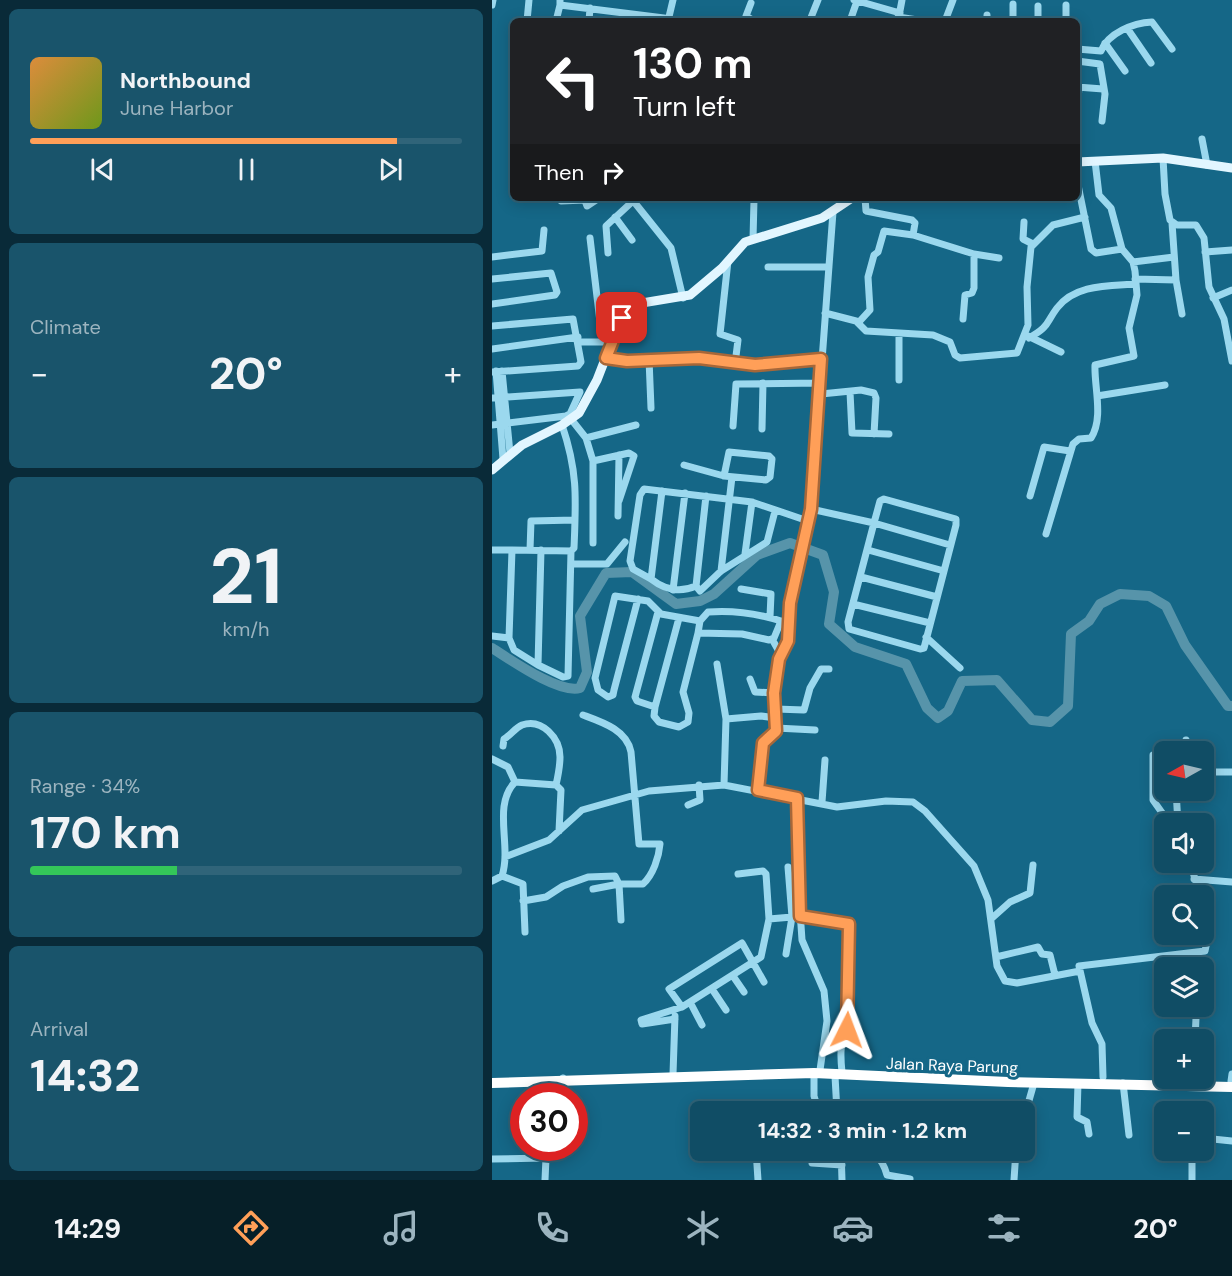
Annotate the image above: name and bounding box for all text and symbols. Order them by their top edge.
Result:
text: 130 m [633,36,753,91]
icon: left [534,42,612,120]
text: Northbound [120,66,251,95]
text: Turn left [633,89,736,124]
text: June Harbor [120,95,233,121]
icon: previous [86,153,119,186]
icon: pause [230,153,263,186]
icon: next [374,153,407,186]
icon: right [596,156,629,189]
text: Then [534,158,584,187]
pin [596,292,647,343]
icon: arrive [605,301,638,334]
text: Climate [30,314,101,340]
text: 20° [209,344,283,403]
text: − [30,352,48,395]
text: + [444,352,462,395]
text: 21 [209,526,283,627]
text: km/h [222,616,270,642]
north arrow [1154,741,1214,801]
map controls [1154,741,1214,1161]
text: Range · 34% [30,773,140,799]
text: 170 km [30,803,181,862]
button: sound [1154,813,1214,873]
button: search [1154,885,1214,945]
button: layers [1154,957,1214,1017]
position arrow [815,998,879,1062]
text: Arrival [30,1016,88,1042]
button: + [1154,1029,1214,1089]
text: 14:32 [30,1046,140,1105]
street label: Jalan Raya Parung [885,1053,1019,1078]
speed limit sign: 30 [510,1083,588,1161]
button: − [1154,1101,1214,1161]
text: 14:32 · 3 min · 1.2 km [758,1116,967,1145]
icon: directions [230,1207,272,1249]
icon: music [380,1207,422,1249]
icon: phone [531,1207,573,1249]
icon: climate [682,1207,724,1249]
icon: car [832,1207,874,1249]
icon: filters [983,1207,1025,1249]
text: 14:29 [54,1211,121,1246]
text: 20° [1133,1211,1178,1246]

